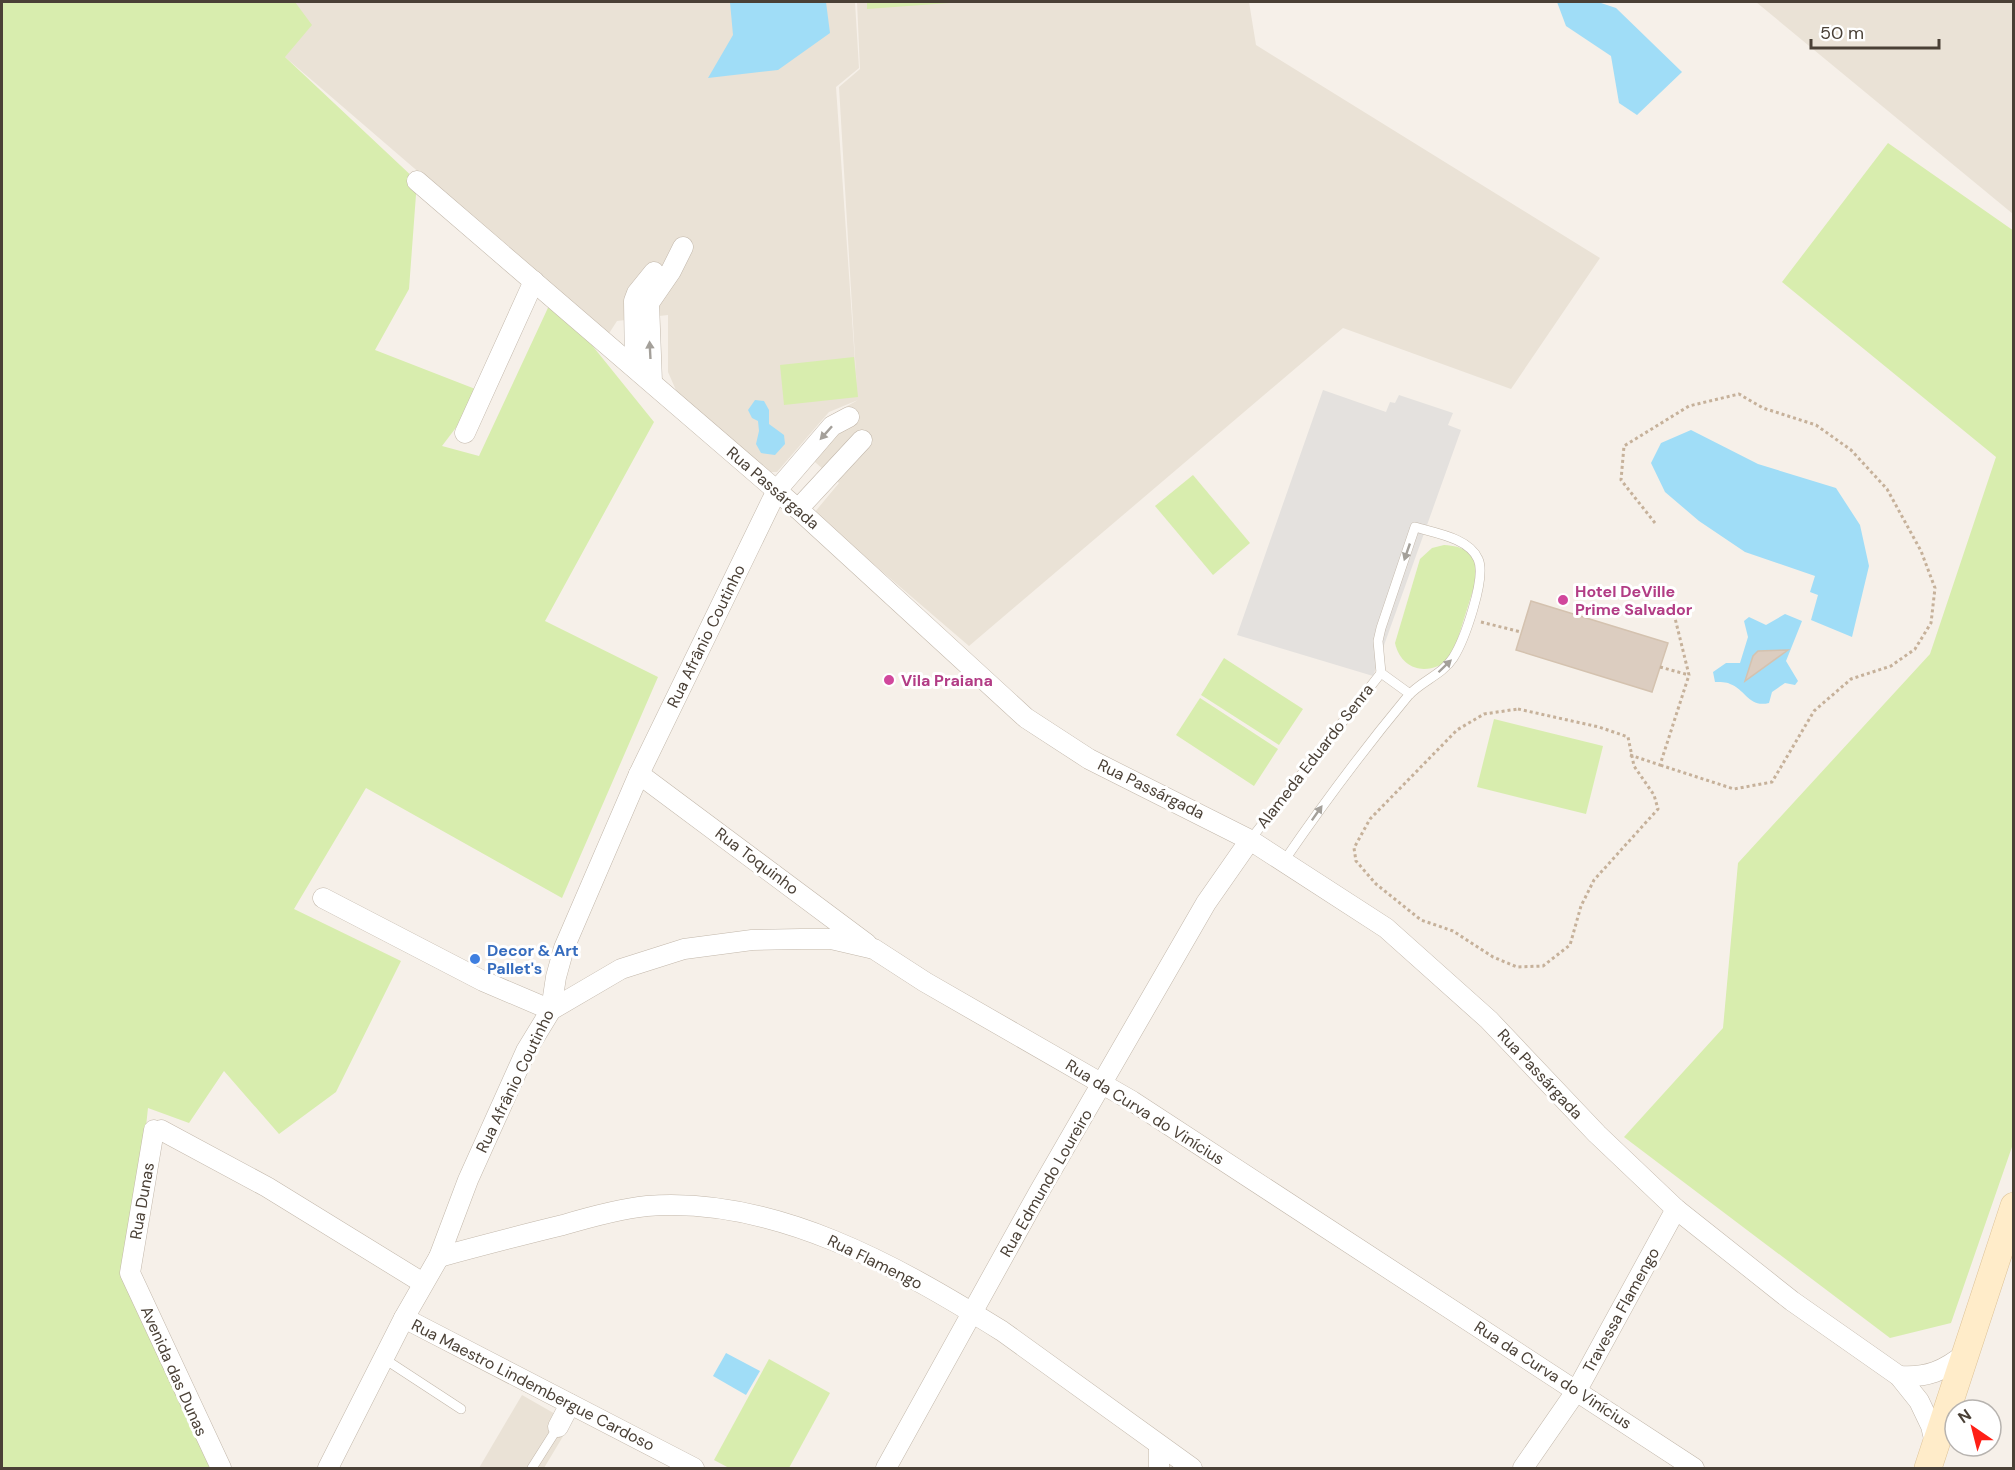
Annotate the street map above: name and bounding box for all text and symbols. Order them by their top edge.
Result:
scale bar [1811,12,1938,50]
text: 50 m [1820,21,1864,45]
one-way arrow [645,341,654,360]
one-way arrow [820,425,833,440]
street label: Rua Passárgada [722,442,824,534]
one-way arrow [1401,543,1411,561]
street label: Rua Afrânio Coutinho [662,561,750,711]
place label: Hotel DeVille Prime Salvador [1575,581,1693,620]
marker: Hotel DeVille Prime Salvador [1556,593,1570,607]
one-way arrow [1437,660,1451,674]
place label: Vila Praiana [901,670,993,691]
marker: Vila Praiana [882,673,896,687]
street label: Alameda Eduardo Senra [1252,680,1378,832]
street label: Rua Passárgada [1094,754,1208,824]
one-way arrow [1311,805,1323,820]
street label: Rua Toquinho [711,823,803,899]
place label: Decor & Art Pallet's [487,940,579,979]
marker: Decor & Art Pallet's [468,952,482,966]
street label: Rua Afrânio Coutinho [471,1006,559,1156]
street label: Rua Passárgada [1493,1024,1587,1124]
street label: Rua da Curva do Vinícius [1062,1054,1228,1170]
street label: Rua Edmundo Loureiro [995,1105,1097,1261]
street label: Rua Dunas [125,1161,159,1241]
street label: Rua Flamengo [824,1230,926,1294]
street label: Travessa Flamengo [1578,1244,1664,1376]
street label: Avenida das Dunas [136,1303,212,1439]
street label: Rua Maestro Lindembergue Cardoso [408,1314,658,1456]
street label: Rua da Curva do Vinícius [1470,1316,1636,1434]
north arrow [1943,1398,2003,1458]
text: N [1954,1404,1975,1428]

